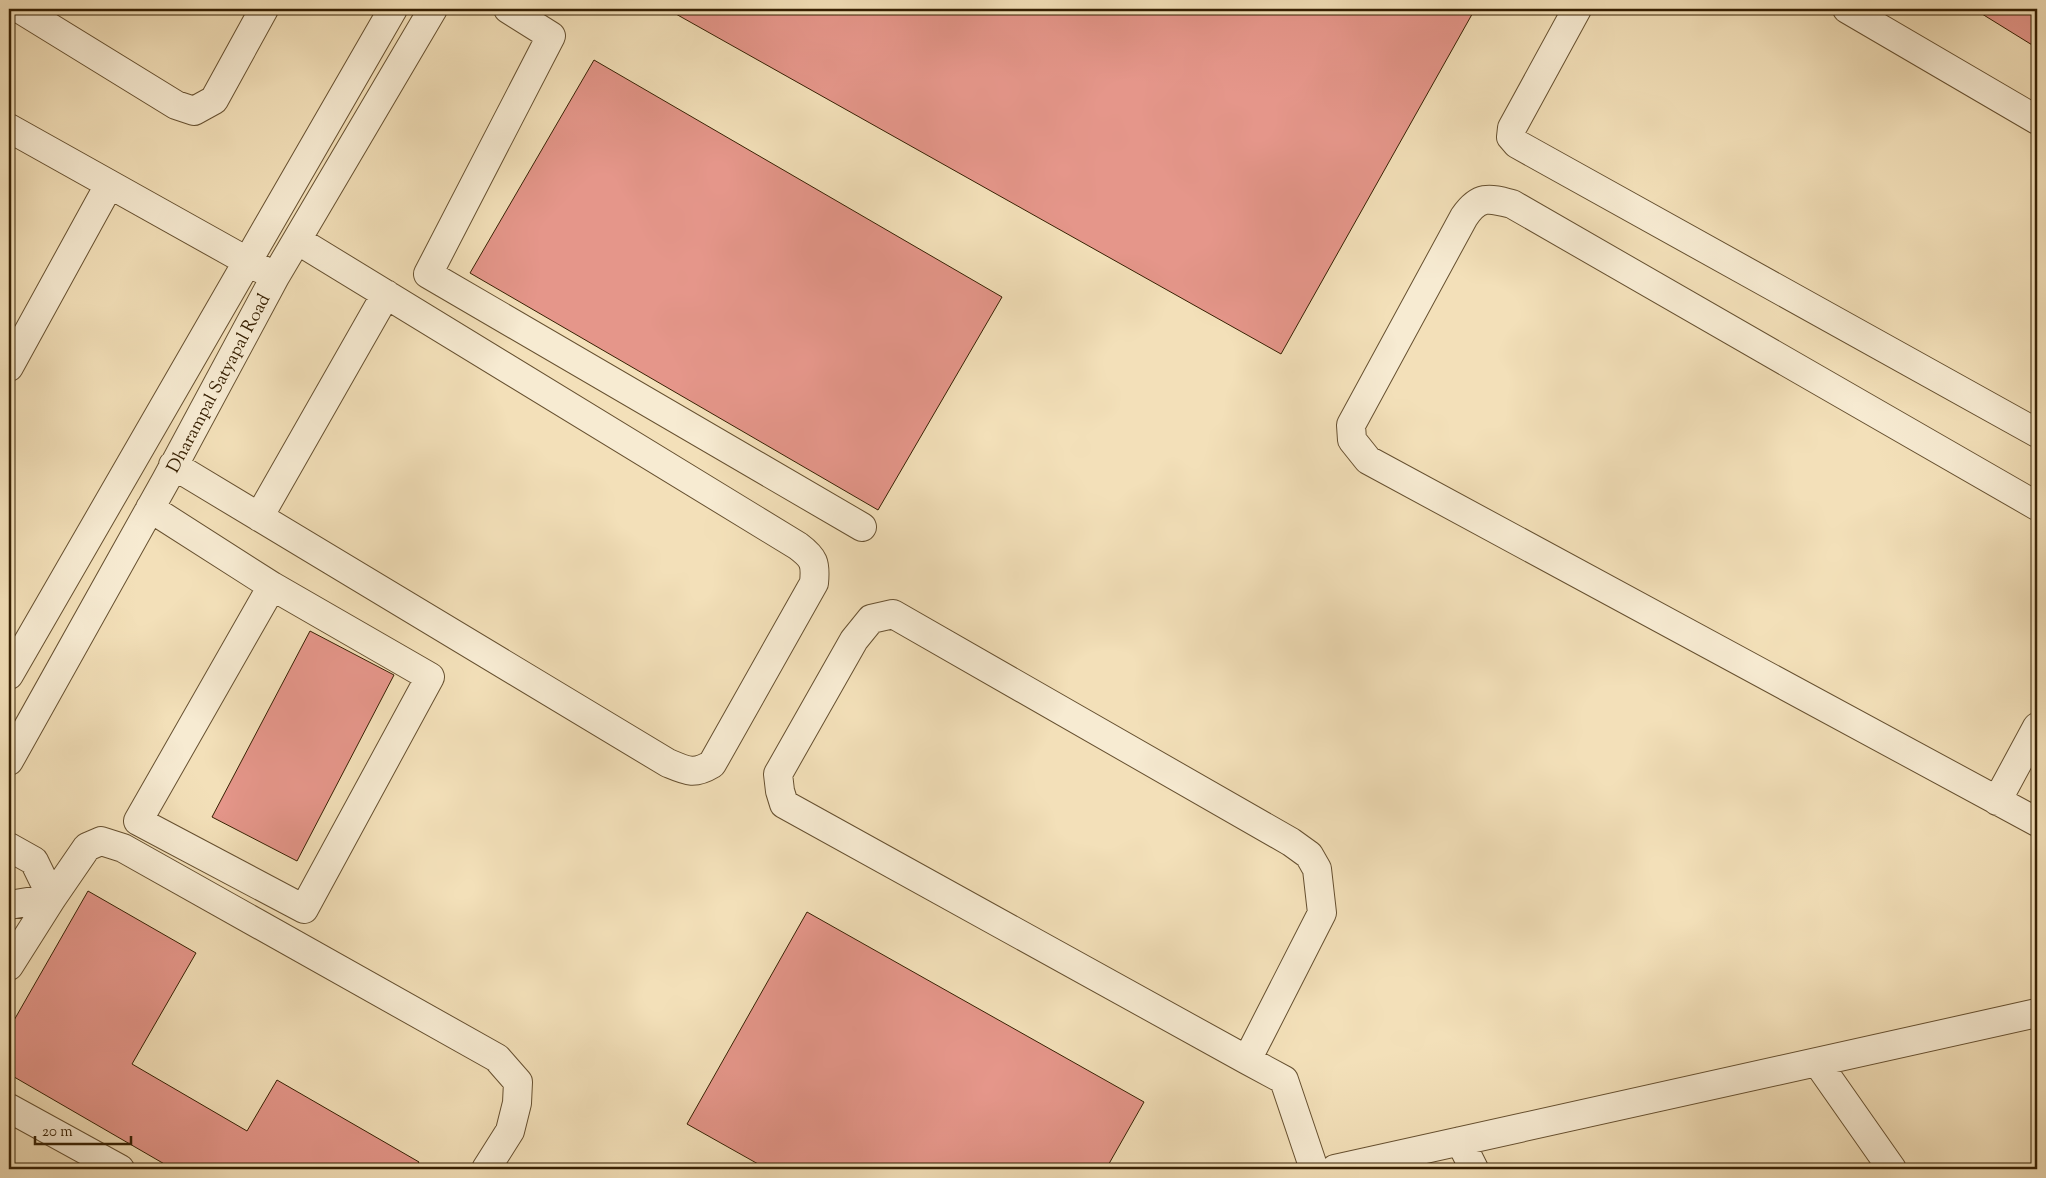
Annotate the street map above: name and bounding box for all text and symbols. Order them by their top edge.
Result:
street label: Dharampal Satyapal Road [161,290,278,478]
scale bar [35,1113,131,1145]
text: 20 m [42,1122,73,1143]

